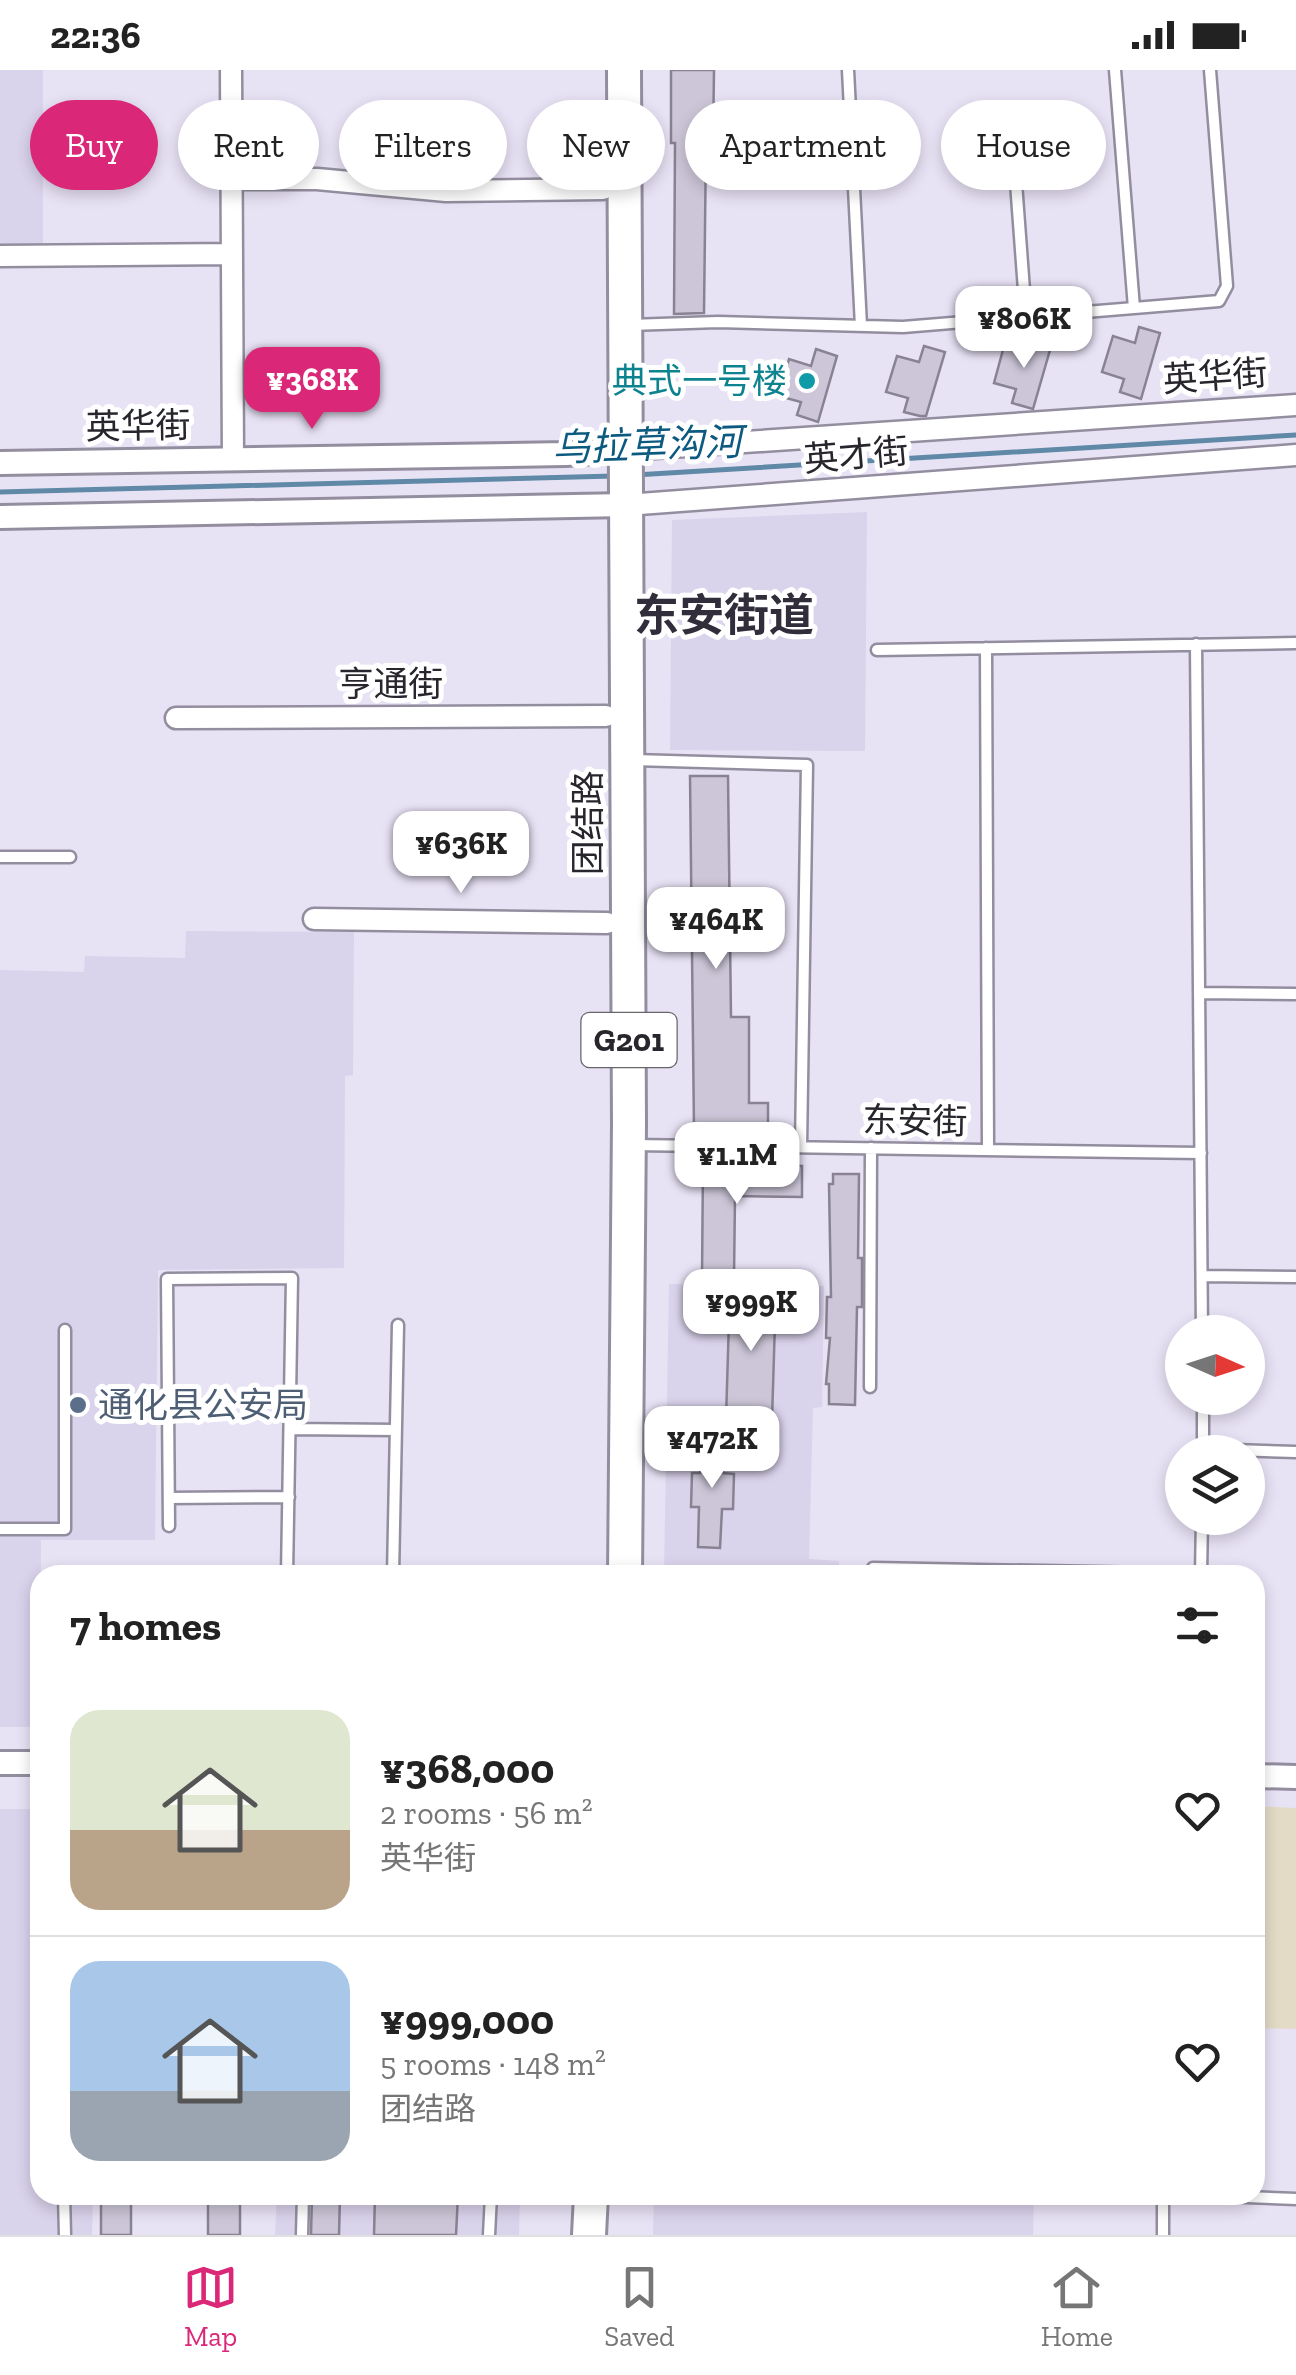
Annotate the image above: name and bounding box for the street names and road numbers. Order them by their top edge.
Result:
street label: 英华街 [1161,351,1269,401]
street label: 英华街 [85,404,191,448]
street label: 英才街 [802,430,910,480]
street label: 亨通街 [338,663,444,705]
street label: 团结路 [567,770,609,876]
road number: G201 [582,1013,676,1067]
street label: 东安街 [862,1099,968,1143]

